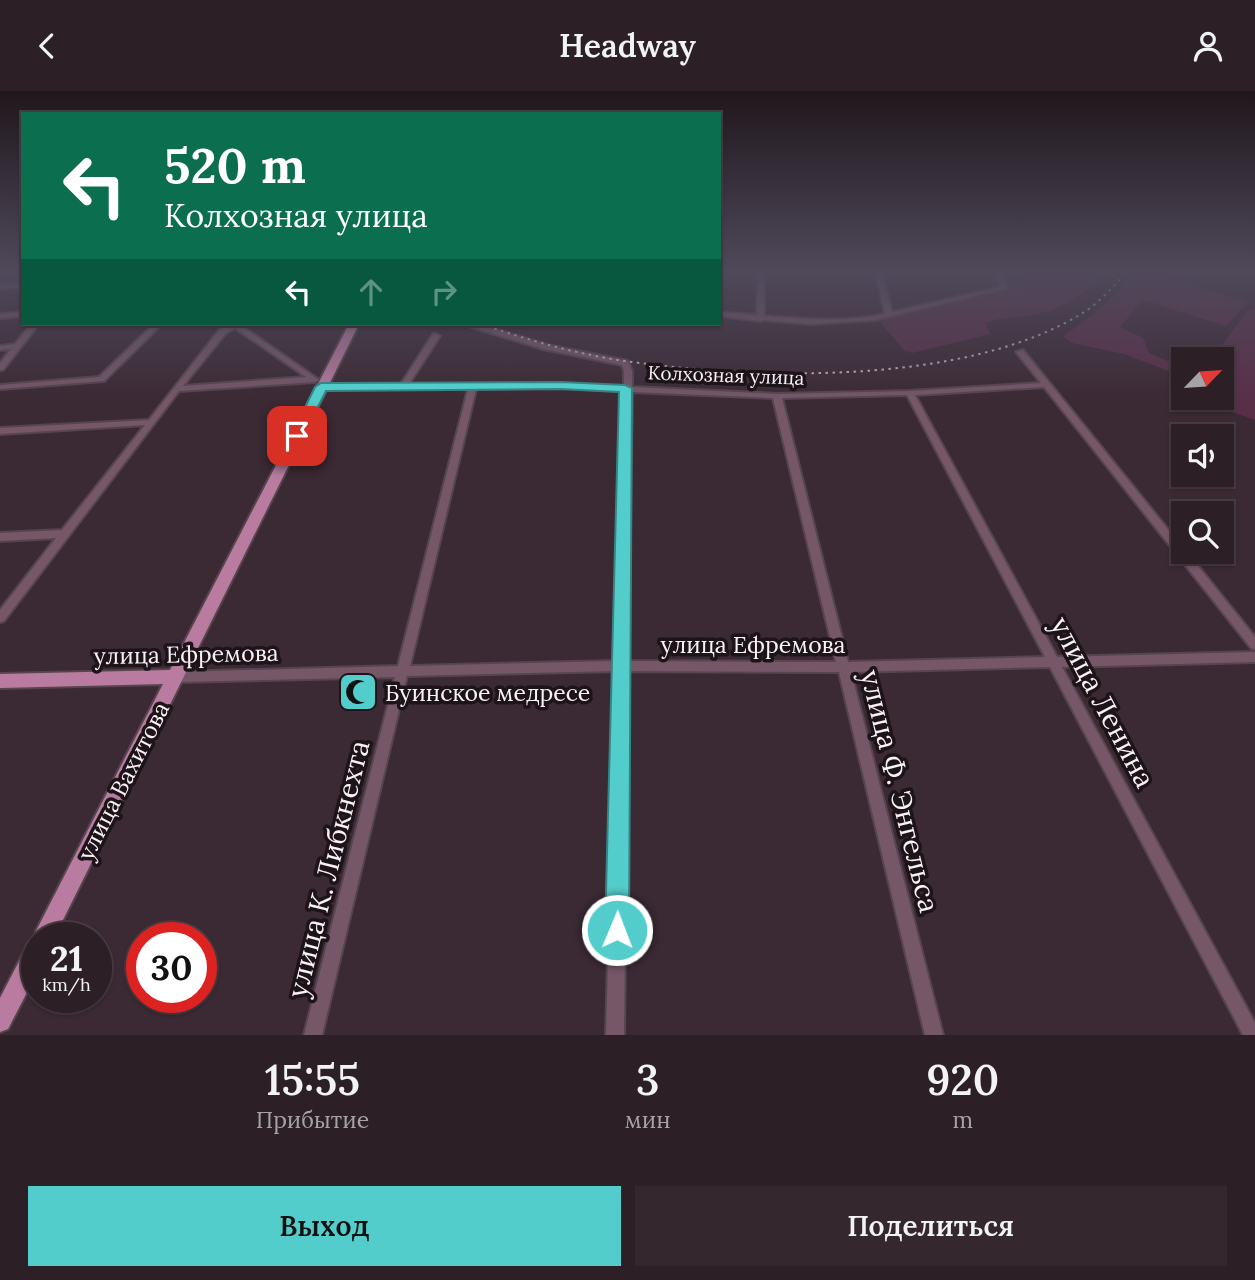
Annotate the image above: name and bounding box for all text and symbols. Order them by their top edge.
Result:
text: Headway [559,25,696,66]
icon: back [28,27,66,65]
icon: person [1189,27,1227,65]
text: 520 m [164,134,306,196]
icon: left [49,140,140,231]
text: Колхозная улица [164,195,428,236]
icon: left [279,273,317,311]
icon: ahead [352,273,390,311]
icon: right [425,273,463,311]
north arrow [1171,347,1234,409]
map controls [1171,347,1234,564]
street label: Колхозная улица [647,360,805,390]
pin [267,406,327,466]
icon: arrive [278,417,316,455]
button: sound [1171,424,1234,487]
button: search [1171,501,1234,564]
street label: улица Ленина [1043,610,1163,794]
street label: улица Ефремова [661,630,846,659]
street label: улица Ефремова [93,638,279,670]
street label: улица Ф. Энгельса [852,666,948,916]
mosque icon: Буинское медресе [337,671,379,713]
place label: Буинское медресе [385,678,590,707]
street label: улица Вахитова [71,697,175,865]
street label: улица К. Либкнехта [279,736,377,1002]
position arrow [580,893,654,967]
speed limit sign: 30 [126,922,217,1013]
text: 21 [50,936,83,981]
text: km/h [42,973,91,996]
text: 15:55 [265,1053,360,1107]
text: 3 [636,1053,659,1107]
text: 920 [926,1053,999,1107]
text: Прибытие [256,1105,369,1134]
text: мин [625,1105,671,1134]
text: m [952,1105,973,1134]
button: Выход [28,1186,621,1266]
button: Поделиться [635,1186,1227,1266]

